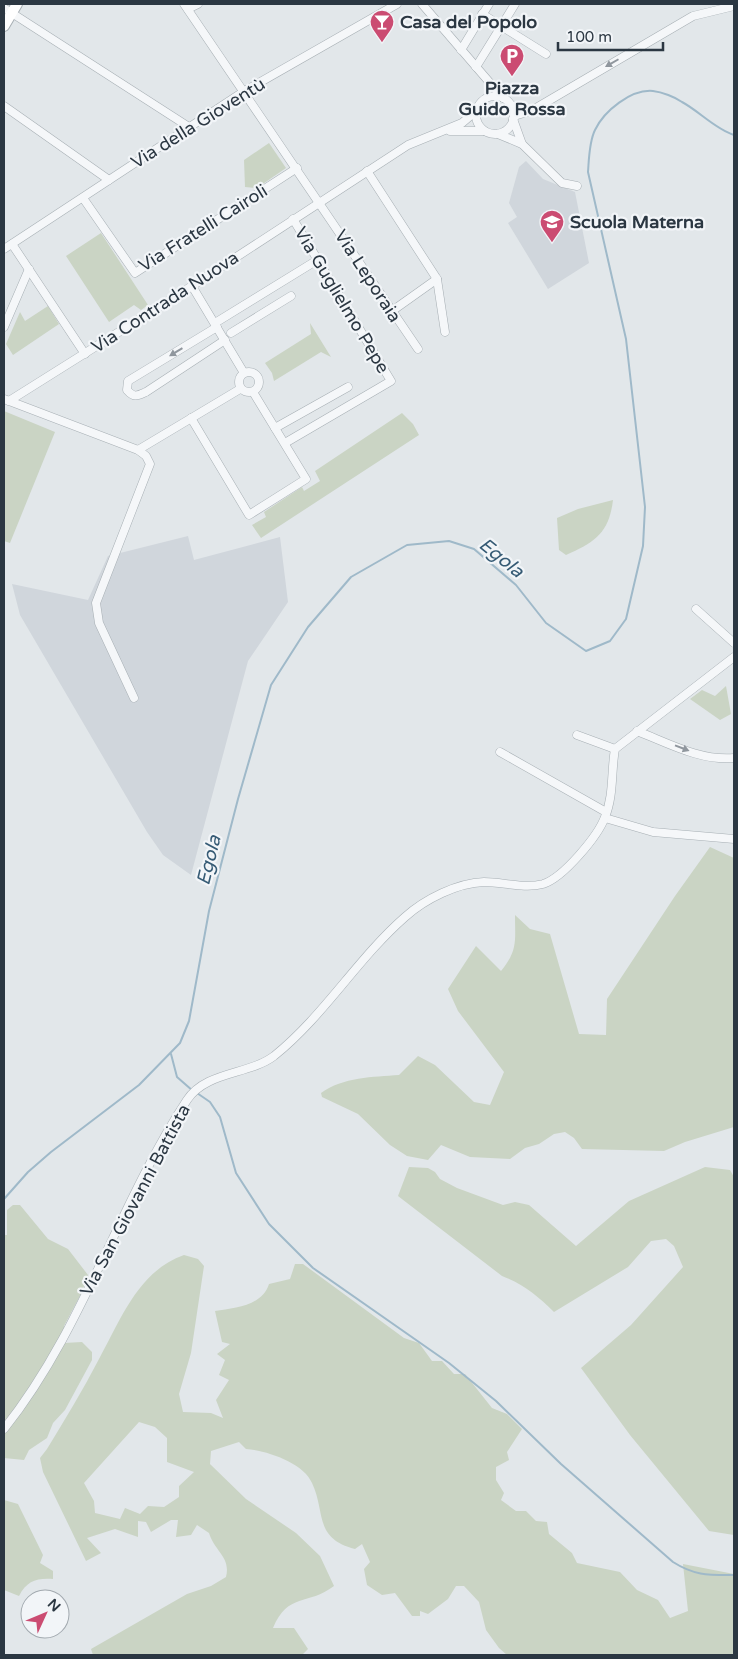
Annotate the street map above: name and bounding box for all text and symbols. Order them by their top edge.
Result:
bar icon: Casa del Popolo [369,9,395,43]
place label: Casa del Popolo [400,11,537,33]
scale bar [558,20,663,52]
text: 100 m [566,28,612,46]
parking icon: Piazza Guido Rossa [499,43,525,77]
one-way arrow [605,59,618,68]
street label: Via della Gioventù [127,73,269,173]
place label: Piazza Guido Rossa [458,77,566,120]
street label: Via Fratelli Cairoli [135,180,271,276]
school or university icon: Scuola Materna [539,209,565,243]
place label: Scuola Materna [570,211,704,233]
street label: Via Guglielmo Pepe [290,223,394,377]
street label: Via Leporaia [330,226,406,326]
street label: Via Contrada Nuova [87,246,243,358]
one-way arrow [169,348,182,357]
water label: Egola [475,533,529,583]
one-way arrow [675,745,690,753]
water label: Egola [192,832,226,888]
street label: Via San Giovanni Battista [75,1100,195,1300]
north arrow [20,1589,70,1639]
text: N [44,1595,64,1615]

